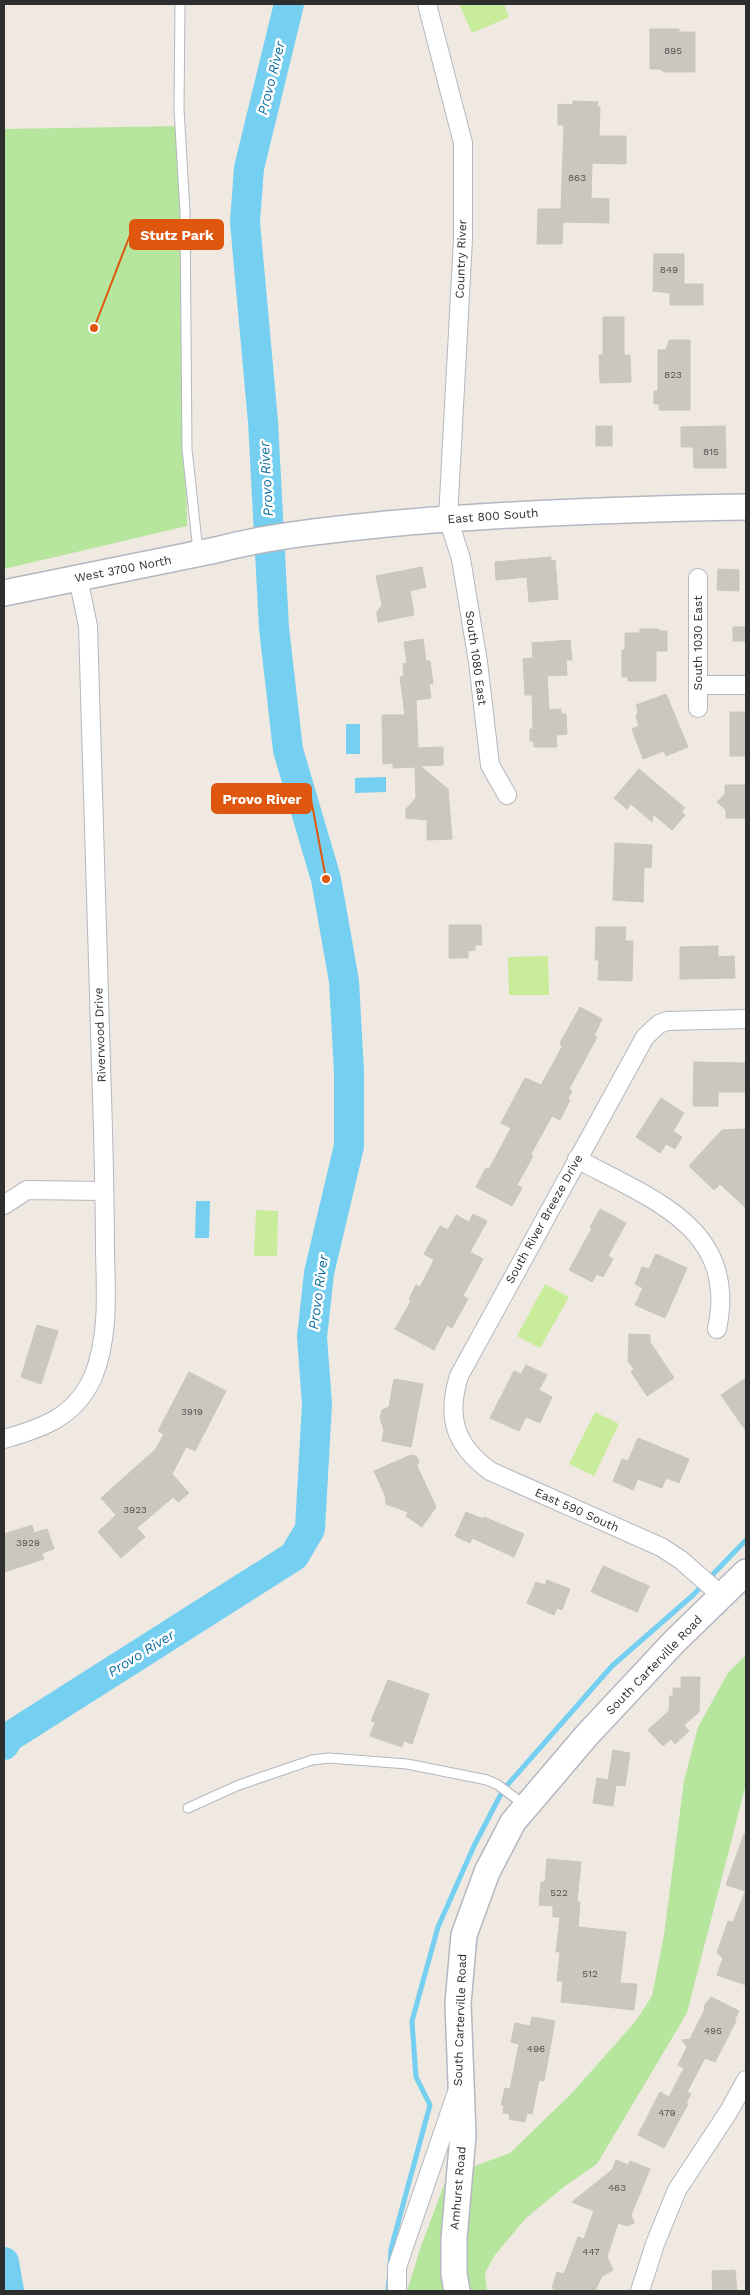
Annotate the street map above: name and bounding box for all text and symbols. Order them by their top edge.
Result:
water label: Provo River [254,39,288,116]
house number: 895 [664,45,682,56]
house number: 863 [568,172,586,183]
street label: Country River [453,219,469,299]
callout: Stutz Park [130,220,223,249]
text: Stutz Park [140,227,214,243]
house number: 849 [660,264,678,275]
house number: 823 [664,369,682,380]
water label: Provo River [256,441,276,517]
house number: 815 [703,446,719,457]
street label: East 800 South [447,506,539,526]
street label: West 3700 North [73,553,173,585]
street label: South 1030 East [691,596,705,690]
street label: South 1080 East [462,610,490,706]
callout: Provo River [212,784,311,813]
text: Provo River [222,791,302,807]
street label: Riverwood Drive [91,987,109,1083]
street label: South River Breeze Drive [503,1152,585,1286]
water label: Provo River [305,1253,331,1330]
house number: 3919 [181,1406,203,1417]
street label: East 590 South [533,1485,621,1535]
house number: 3923 [123,1504,147,1515]
house number: 3929 [16,1537,40,1548]
street label: South Carterville Road [603,1613,705,1717]
water label: Provo River [105,1626,178,1680]
house number: 522 [550,1887,568,1898]
street label: South Carterville Road [451,1954,469,2086]
house number: 512 [582,1968,598,1979]
house number: 495 [704,2025,722,2036]
house number: 496 [527,2043,545,2054]
house number: 479 [658,2107,676,2118]
street label: Amhurst Road [447,2146,469,2230]
house number: 463 [608,2182,626,2193]
house number: 447 [582,2246,600,2257]

